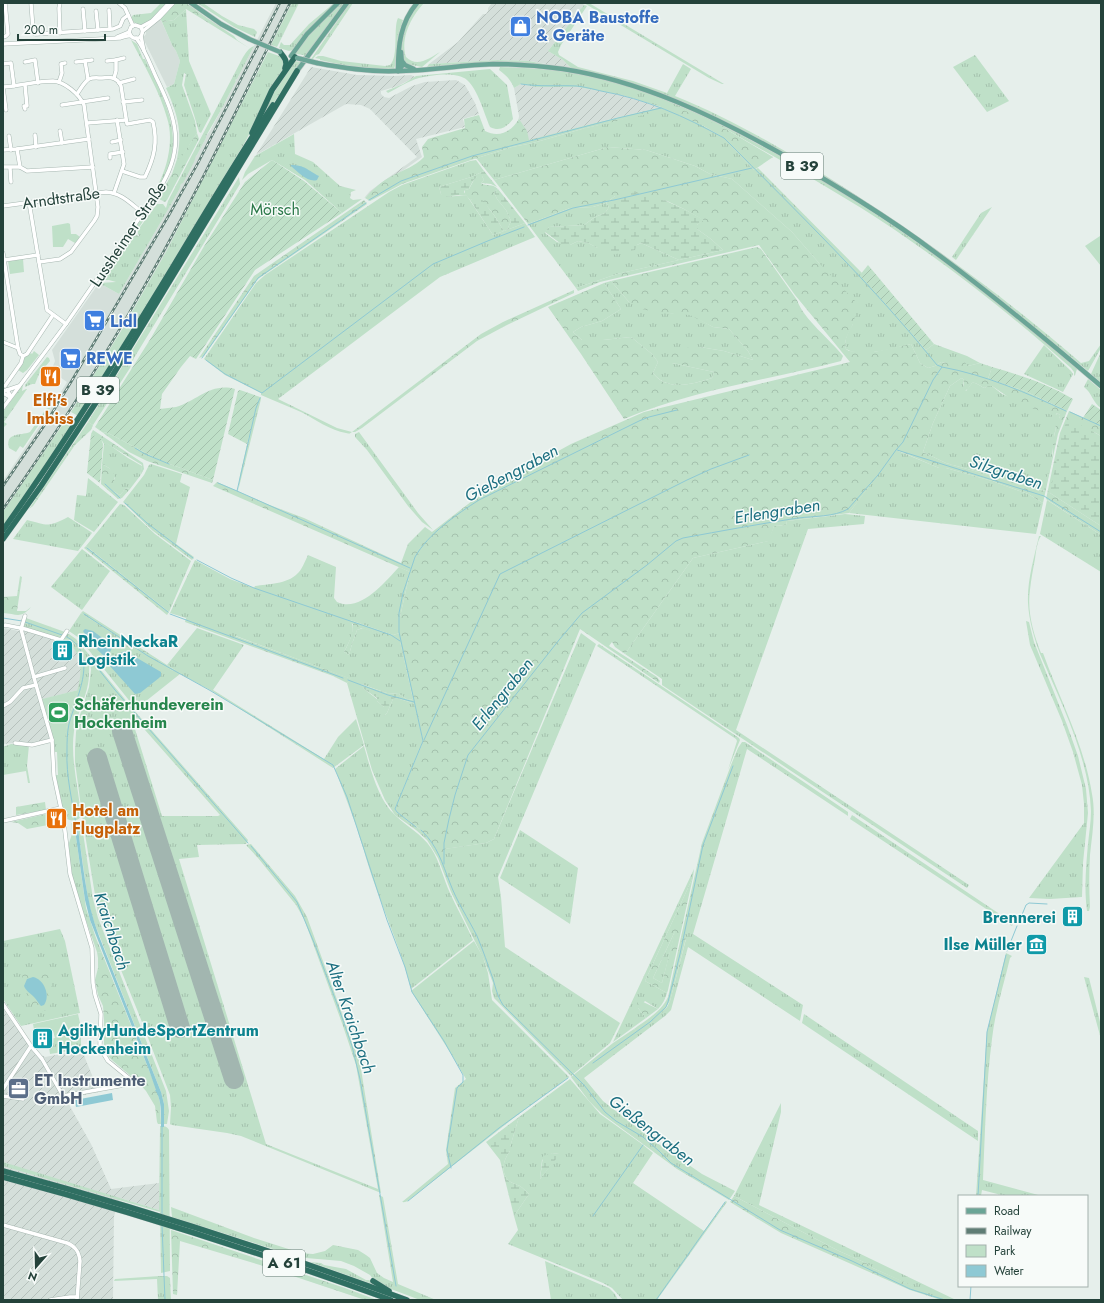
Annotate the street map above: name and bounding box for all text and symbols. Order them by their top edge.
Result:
place label: NOBA Baustoffe & Geräte [536,6,659,47]
shop icon: NOBA Baustoffe & Geräte [507,13,533,39]
scale bar [18,16,105,42]
text: 200 m [24,21,58,39]
road number: B 39 [781,153,823,179]
street label: Lussheimer Straße [84,177,172,291]
street label: Arndtstraße [21,181,101,215]
park label: Mörsch [250,198,300,221]
supermarket icon: Lidl [82,308,108,334]
place label: Lidl [110,310,137,333]
supermarket icon: REWE [58,345,84,371]
place label: REWE [86,347,133,370]
restaurant icon: Elfi's Imbiss [37,364,63,390]
road number: B 39 [77,377,119,403]
place label: Elfi's Imbiss [26,389,74,430]
water label: Gießengraben [460,438,562,508]
water label: Silzgraben [966,449,1046,495]
water label: Erlengraben [732,492,822,530]
place label: RheinNeckaR Logistik [78,630,179,671]
building icon: RheinNeckaR Logistik [49,637,75,663]
water label: Erlengraben [465,653,539,735]
place label: Schäferhundeverein Hockenheim [74,693,224,734]
sports icon: Schäferhundeverein Hockenheim [45,700,71,726]
place label: Hotel am Flugplatz [72,799,141,840]
restaurant icon: Hotel am Flugplatz [44,806,70,832]
water label: Kraichbach [88,889,136,973]
building icon: Brennerei [1059,904,1085,930]
place label: Brennerei [982,906,1056,929]
museum icon: Ilse Müller [1024,931,1050,957]
place label: Ilse Müller [943,933,1022,956]
water label: Alter Kraichbach [320,956,382,1077]
place label: AgilityHundeSportZentrum Hockenheim [57,1019,259,1060]
building icon: AgilityHundeSportZentrum Hockenheim [29,1026,55,1052]
place label: ET Instrumente GmbH [34,1069,146,1110]
office icon: ET Instrumente GmbH [6,1076,32,1102]
water label: Gießengraben [604,1089,700,1171]
legend [958,1195,1088,1287]
text: Road [994,1202,1020,1220]
text: Railway [994,1222,1032,1240]
text: Park [994,1242,1016,1260]
north arrow [16,1247,56,1287]
road number: A 61 [263,1250,305,1276]
text: Water [994,1262,1025,1280]
text: N [26,1267,39,1285]

